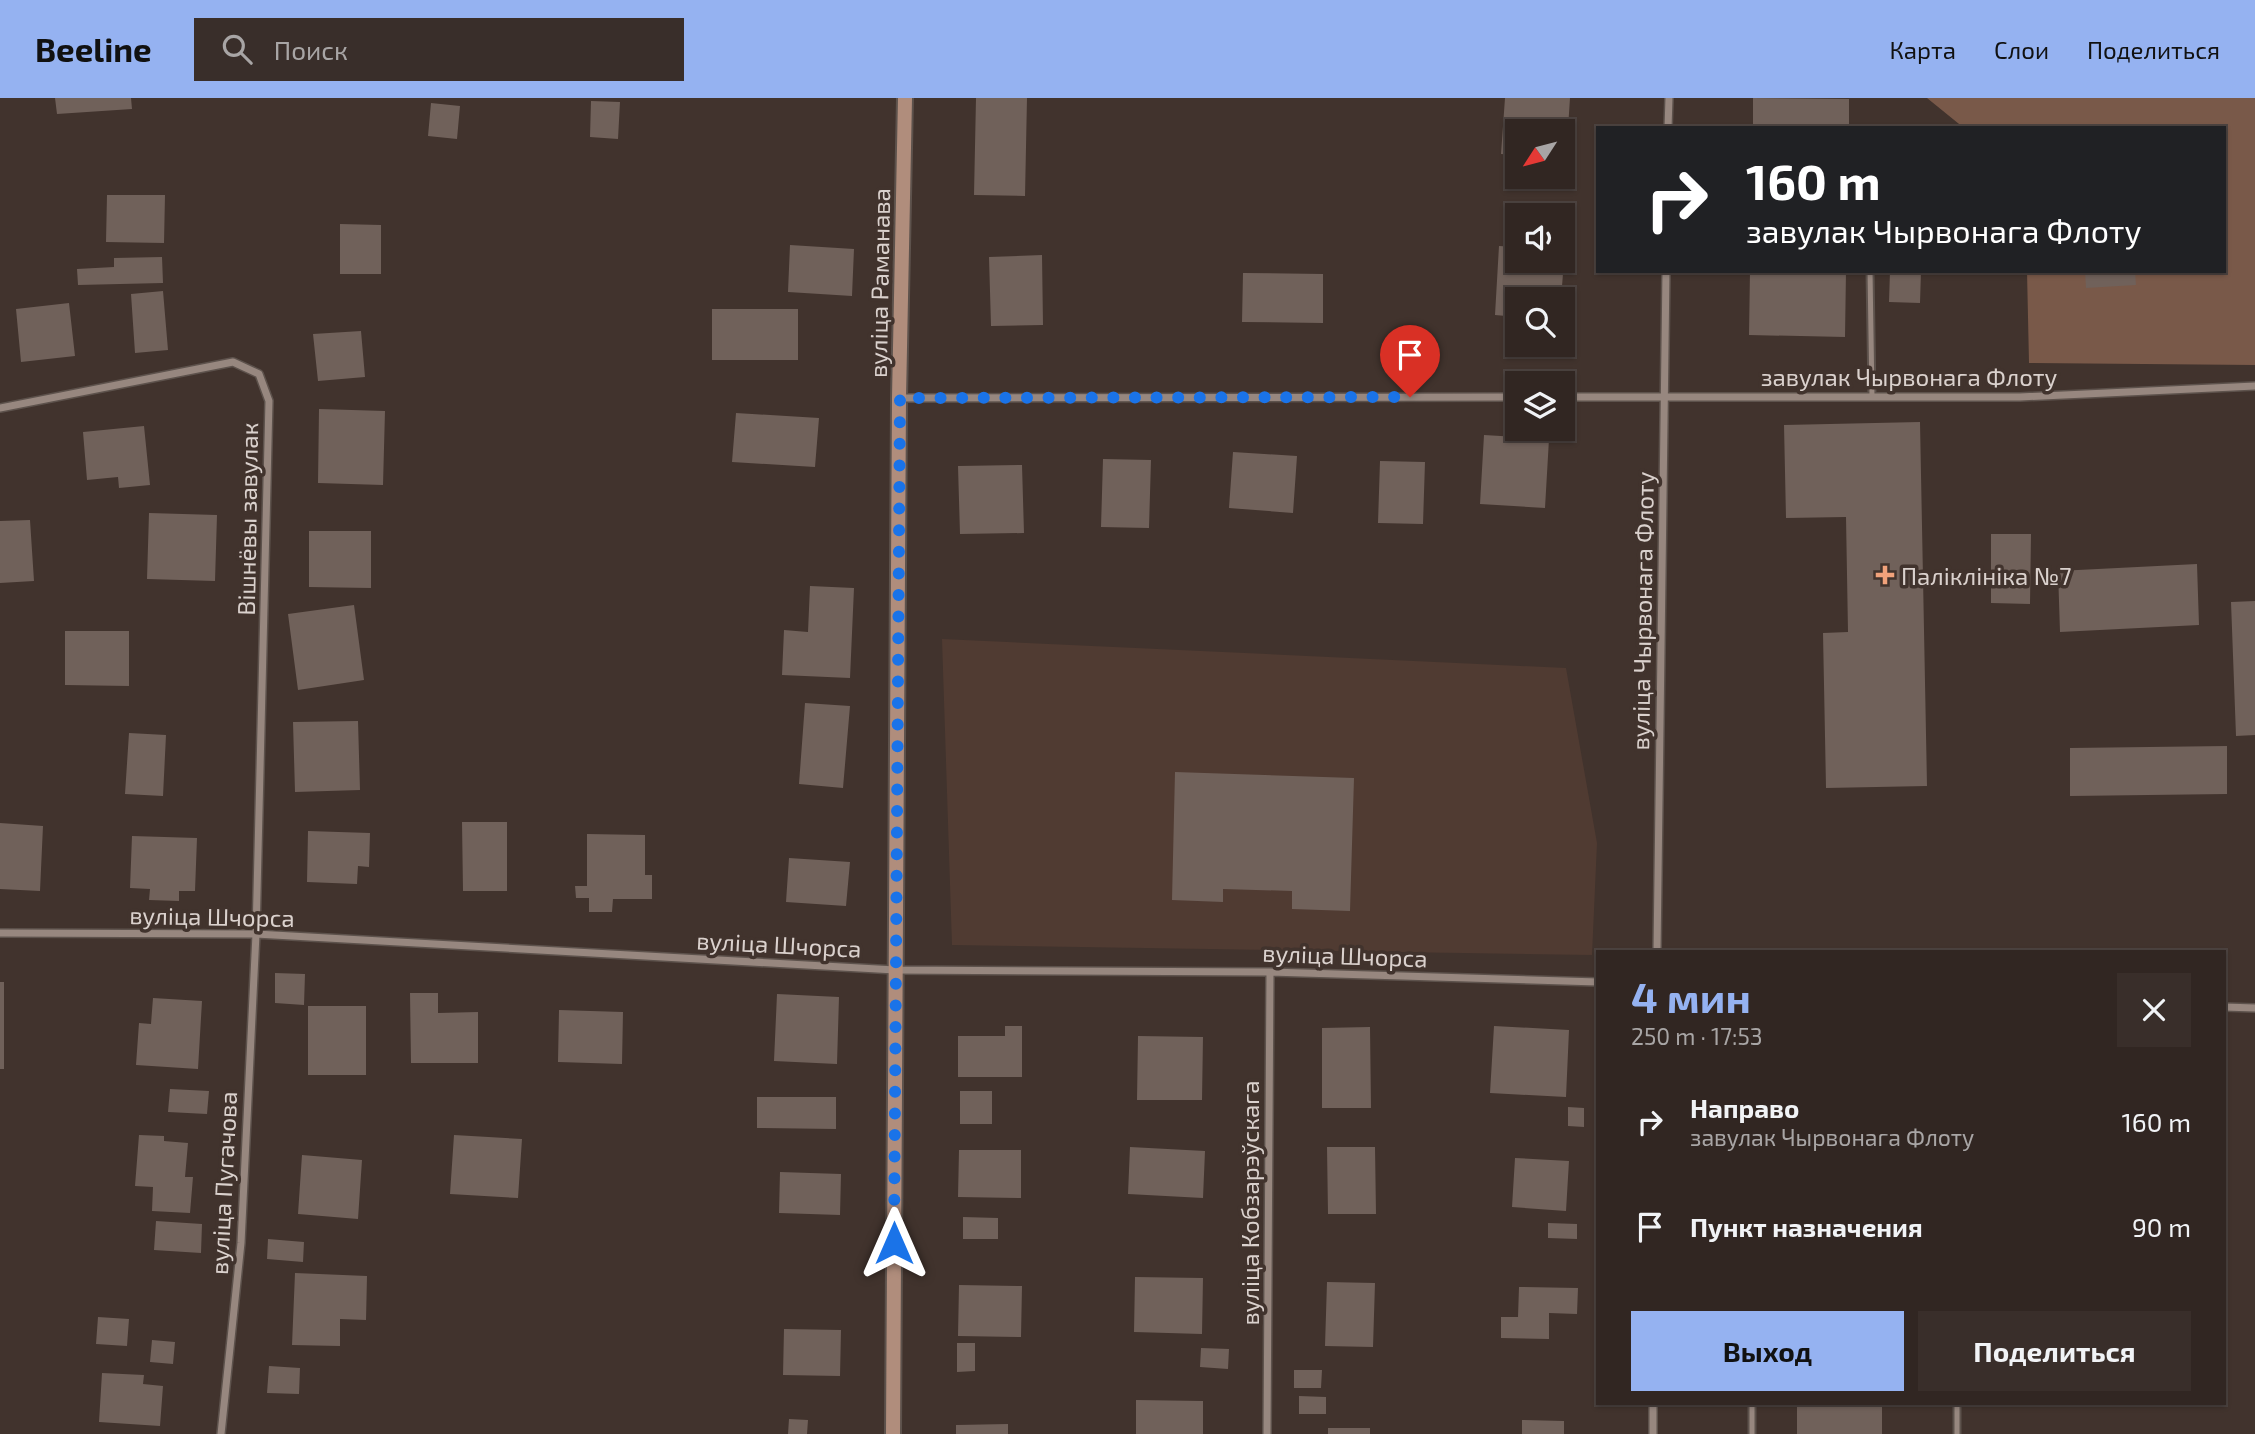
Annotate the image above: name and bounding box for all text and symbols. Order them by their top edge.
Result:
search box [194,18,684,81]
text: Beeline [35,29,152,69]
icon: search [218,30,256,68]
text: Поиск [274,34,348,65]
text: Карта [1889,35,1956,64]
text: Слои [1994,35,2049,64]
text: Поделиться [2087,35,2220,64]
north arrow [1505,119,1575,189]
map controls [1505,119,1575,441]
text: 160 m [1746,151,1881,210]
icon: right [1631,154,1722,245]
street label: вуліца Раманава [863,188,896,378]
button: sound [1505,203,1575,273]
text: завулак Чырвонага Флоту [1746,211,2142,249]
button: search [1505,287,1575,357]
pin [1380,325,1440,397]
icon: arrive [1391,336,1429,374]
street label: завулак Чырвонага Флоту [1761,362,2058,392]
button: layers [1505,371,1575,441]
street label: Вішнёвы завулак [231,422,264,616]
street label: вуліца Чырвонага Флоту [1625,471,1660,751]
place label: Паліклініка №7 [1901,561,2072,590]
marker: Паліклініка №7 [1875,565,1895,585]
street label: вуліца Шчорса [129,900,295,933]
street label: вуліца Шчорса [696,925,862,964]
street label: вуліца Шчорса [1262,938,1428,973]
text: 4 мин [1631,971,1751,1021]
button: close [2117,973,2191,1047]
text: 250 m · 17:53 [1631,1022,1763,1050]
street label: вуліца Кобзарэўскага [1235,1080,1265,1326]
street label: вуліца Пугачова [204,1091,243,1276]
text: Направо [1690,1092,1799,1123]
icon: right [1631,1103,1669,1141]
text: 160 m [2122,1106,2191,1137]
text: завулак Чырвонага Флоту [1690,1123,1974,1151]
position arrow [857,1206,931,1280]
icon: arrive [1631,1208,1669,1246]
text: Пункт назначения [1690,1211,1923,1242]
text: 90 m [2132,1211,2191,1242]
button: Выход [1631,1311,1904,1391]
button: Поделиться [1918,1311,2191,1391]

